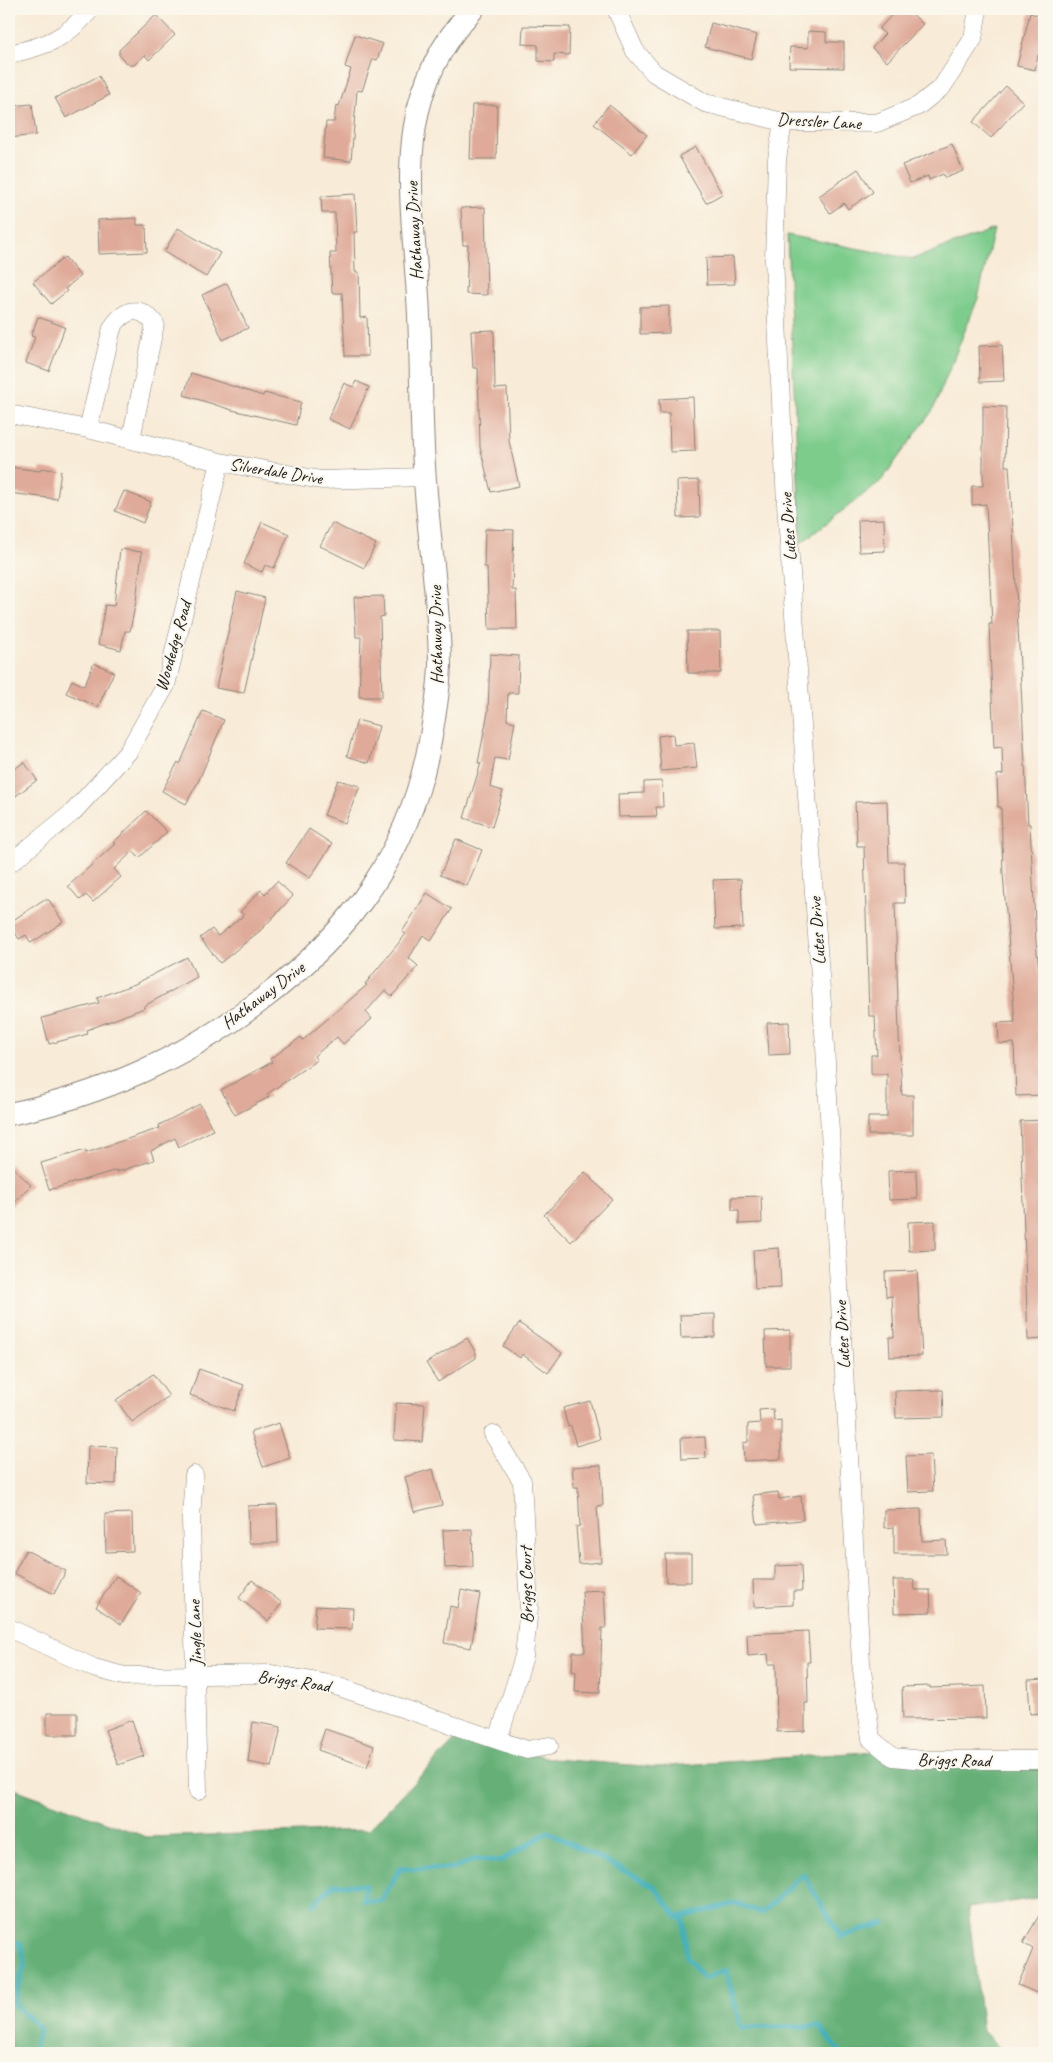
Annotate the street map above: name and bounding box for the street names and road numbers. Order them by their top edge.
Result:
street label: Dressler Lane [777,108,863,134]
street label: Hathaway Drive [400,180,428,281]
street label: Silverdale Drive [228,453,325,489]
street label: Lutes Drive [775,491,801,562]
street label: Hathaway Drive [424,584,448,684]
street label: Woodedge Road [150,596,197,694]
street label: Lutes Drive [804,895,830,966]
street label: Hathaway Drive [217,956,310,1033]
street label: Lutes Drive [829,1299,855,1370]
street label: Briggs Court [514,1544,538,1623]
street label: Jingle Lane [183,1599,207,1667]
street label: Briggs Road [256,1665,335,1697]
street label: Briggs Road [917,1748,994,1772]

